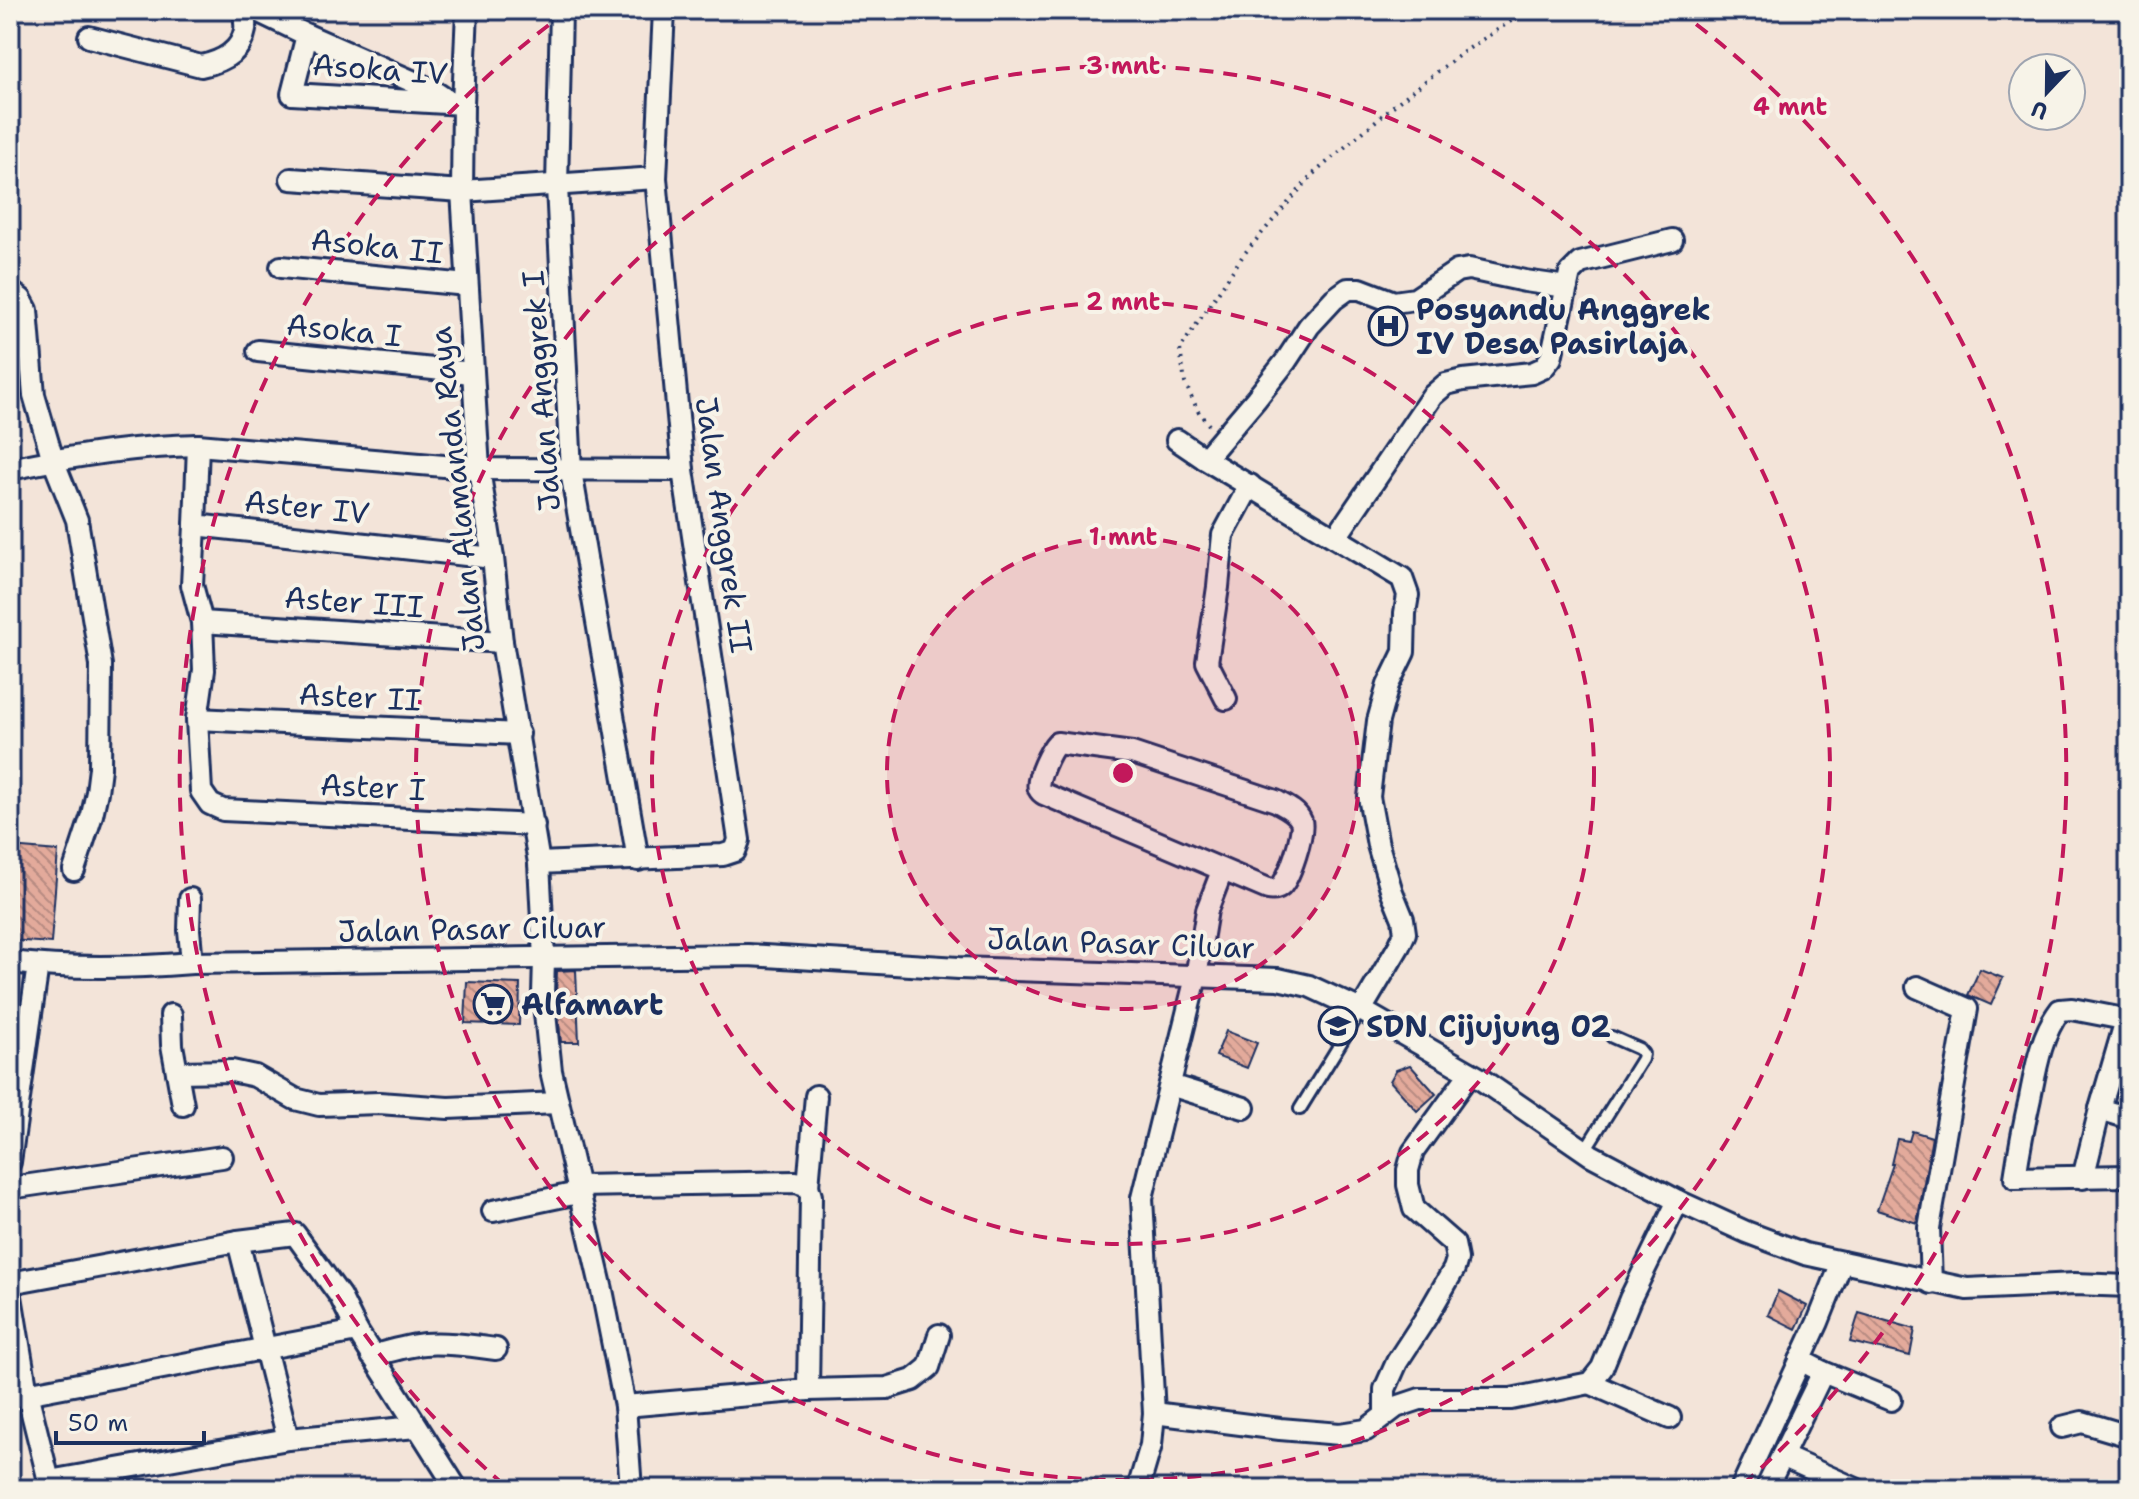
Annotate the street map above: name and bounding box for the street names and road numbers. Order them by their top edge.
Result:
street label: Asoka IV [311,44,449,94]
street label: Asoka II [309,219,445,273]
street label: Jalan Anggrek I [512,269,570,513]
street label: Asoka I [284,304,404,356]
street label: Jalan Alamanda Raya [420,324,494,653]
street label: Jalan Anggrek II [686,394,762,656]
street label: Aster IV [243,480,371,534]
street label: Aster III [283,577,425,627]
street label: Aster II [298,673,422,721]
street label: Aster I [319,764,427,810]
street label: Jalan Pasar Ciluar [337,906,607,952]
street label: Jalan Pasar Ciluar [986,918,1256,968]

